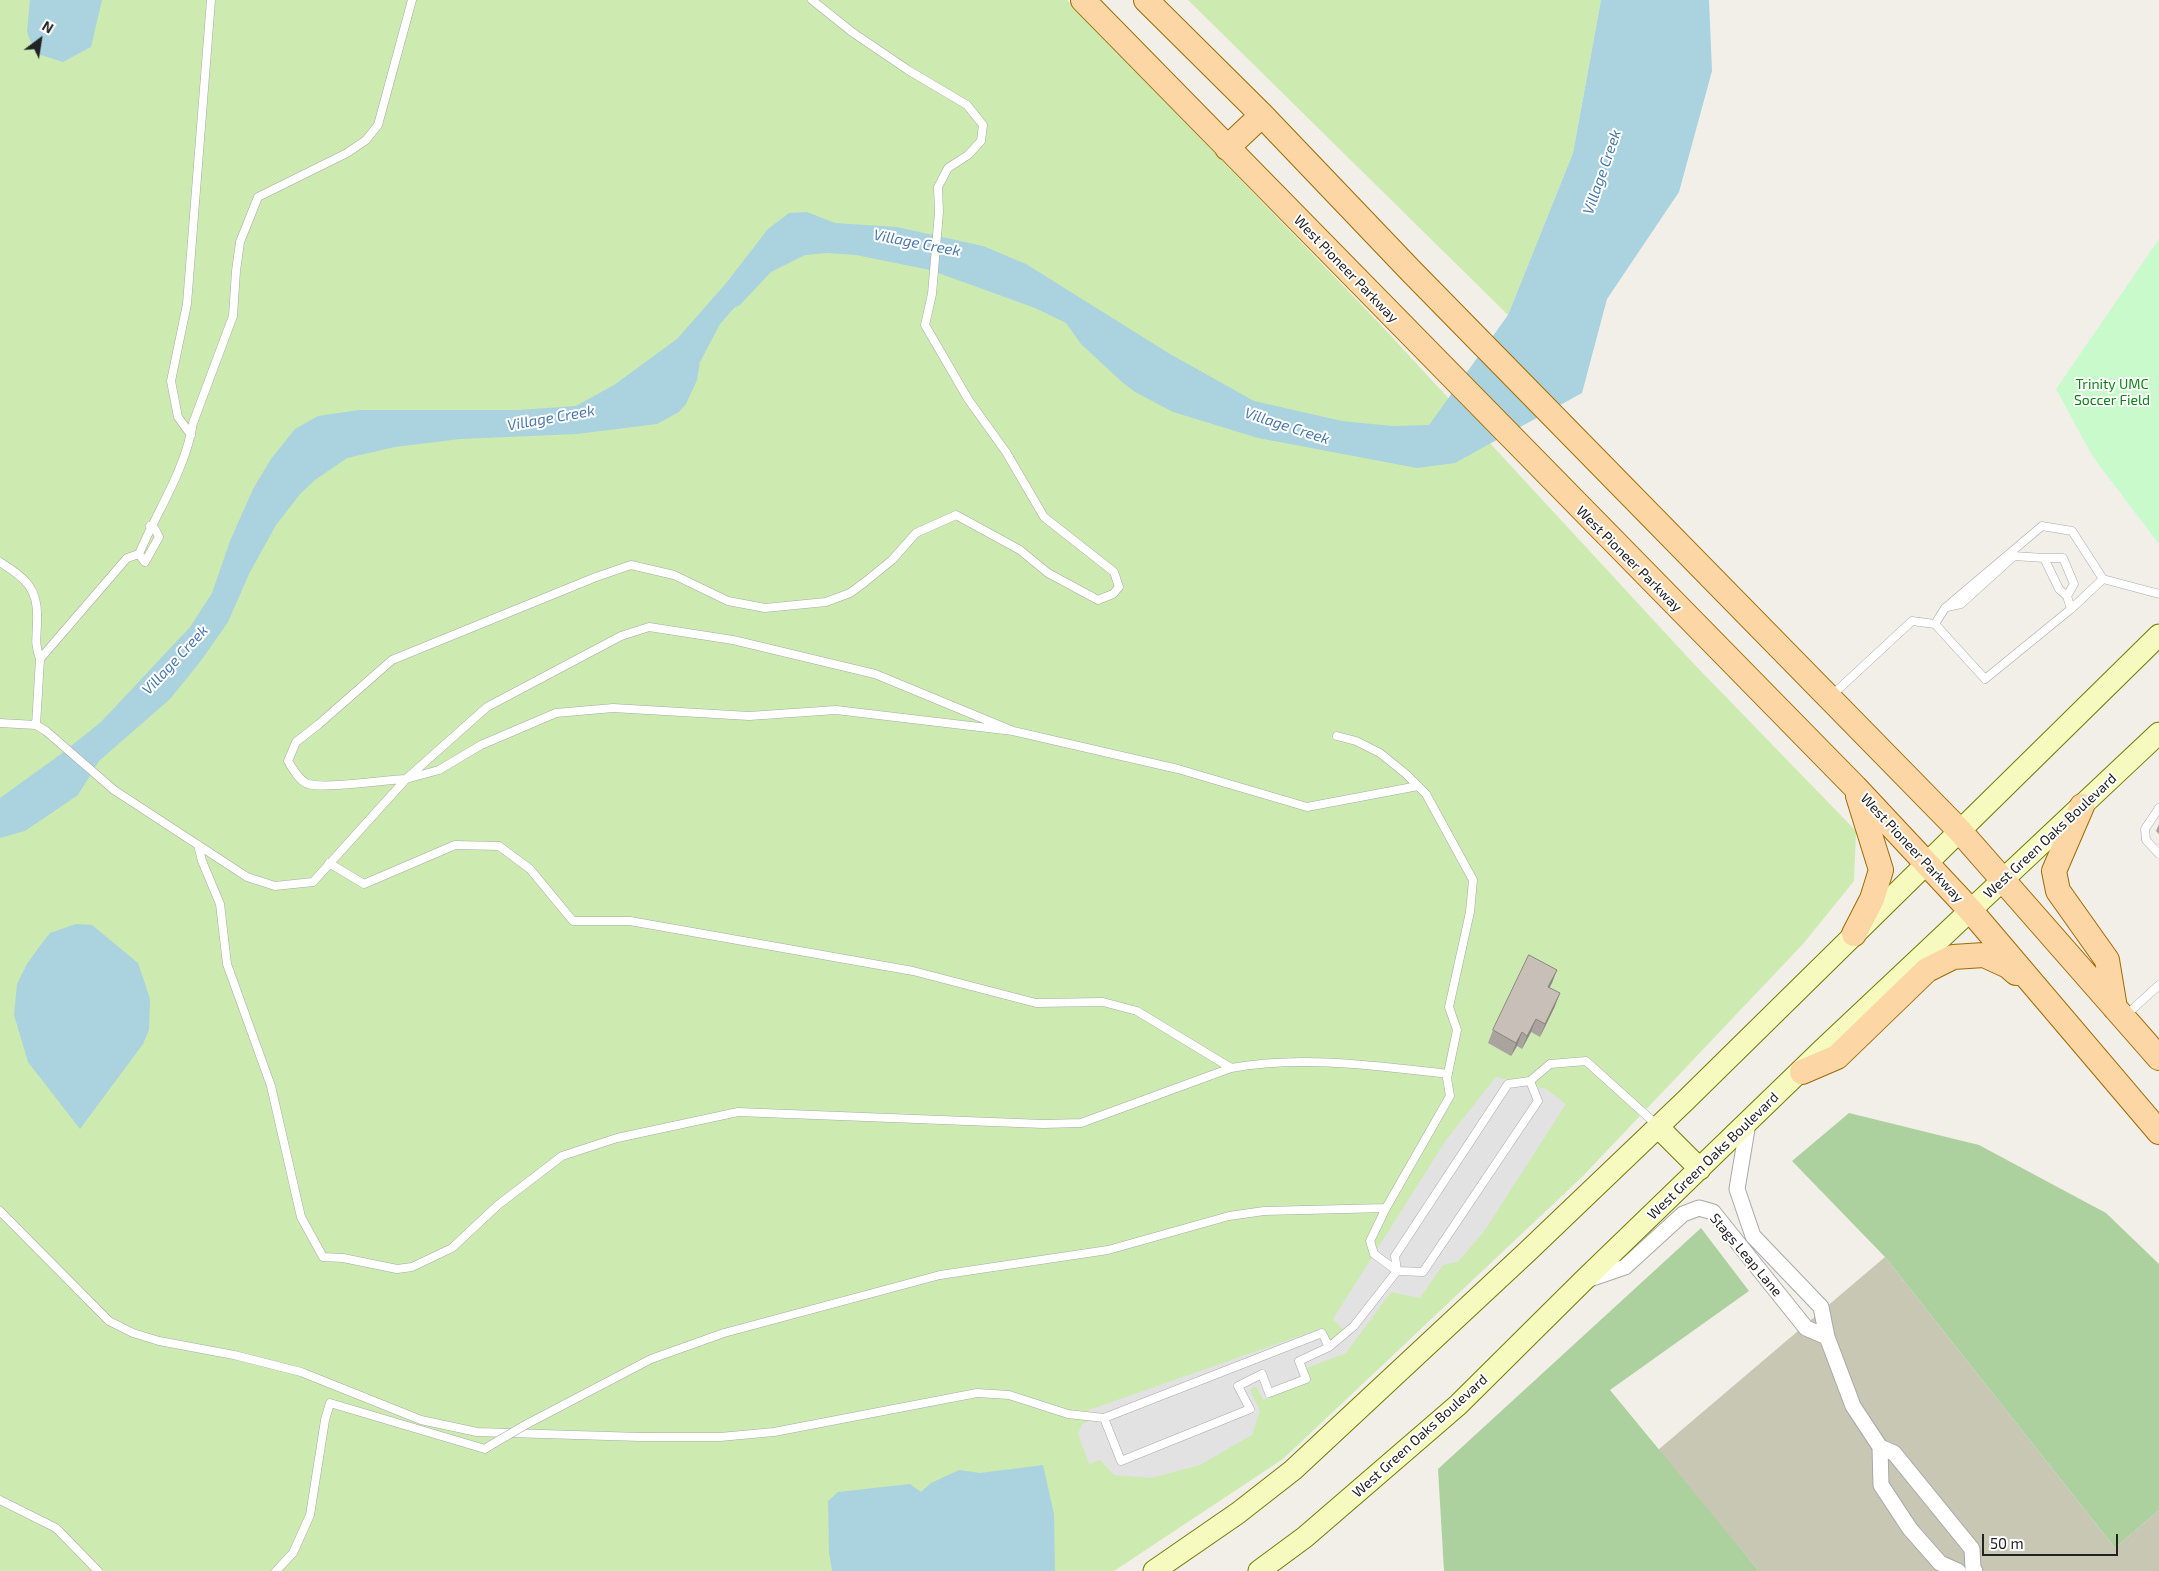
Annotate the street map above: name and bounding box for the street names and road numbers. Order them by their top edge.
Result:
street label: West Pioneer Parkway [1290,212,1402,326]
street label: West Pioneer Parkway [1573,503,1685,615]
street label: West Green Oaks Boulevard [1980,770,2120,902]
street label: West Pioneer Parkway [1857,790,1967,906]
street label: West Green Oaks Boulevard [1644,1089,1782,1223]
street label: Stags Leap Lane [1706,1210,1786,1300]
street label: West Green Oaks Boulevard [1349,1371,1491,1501]

